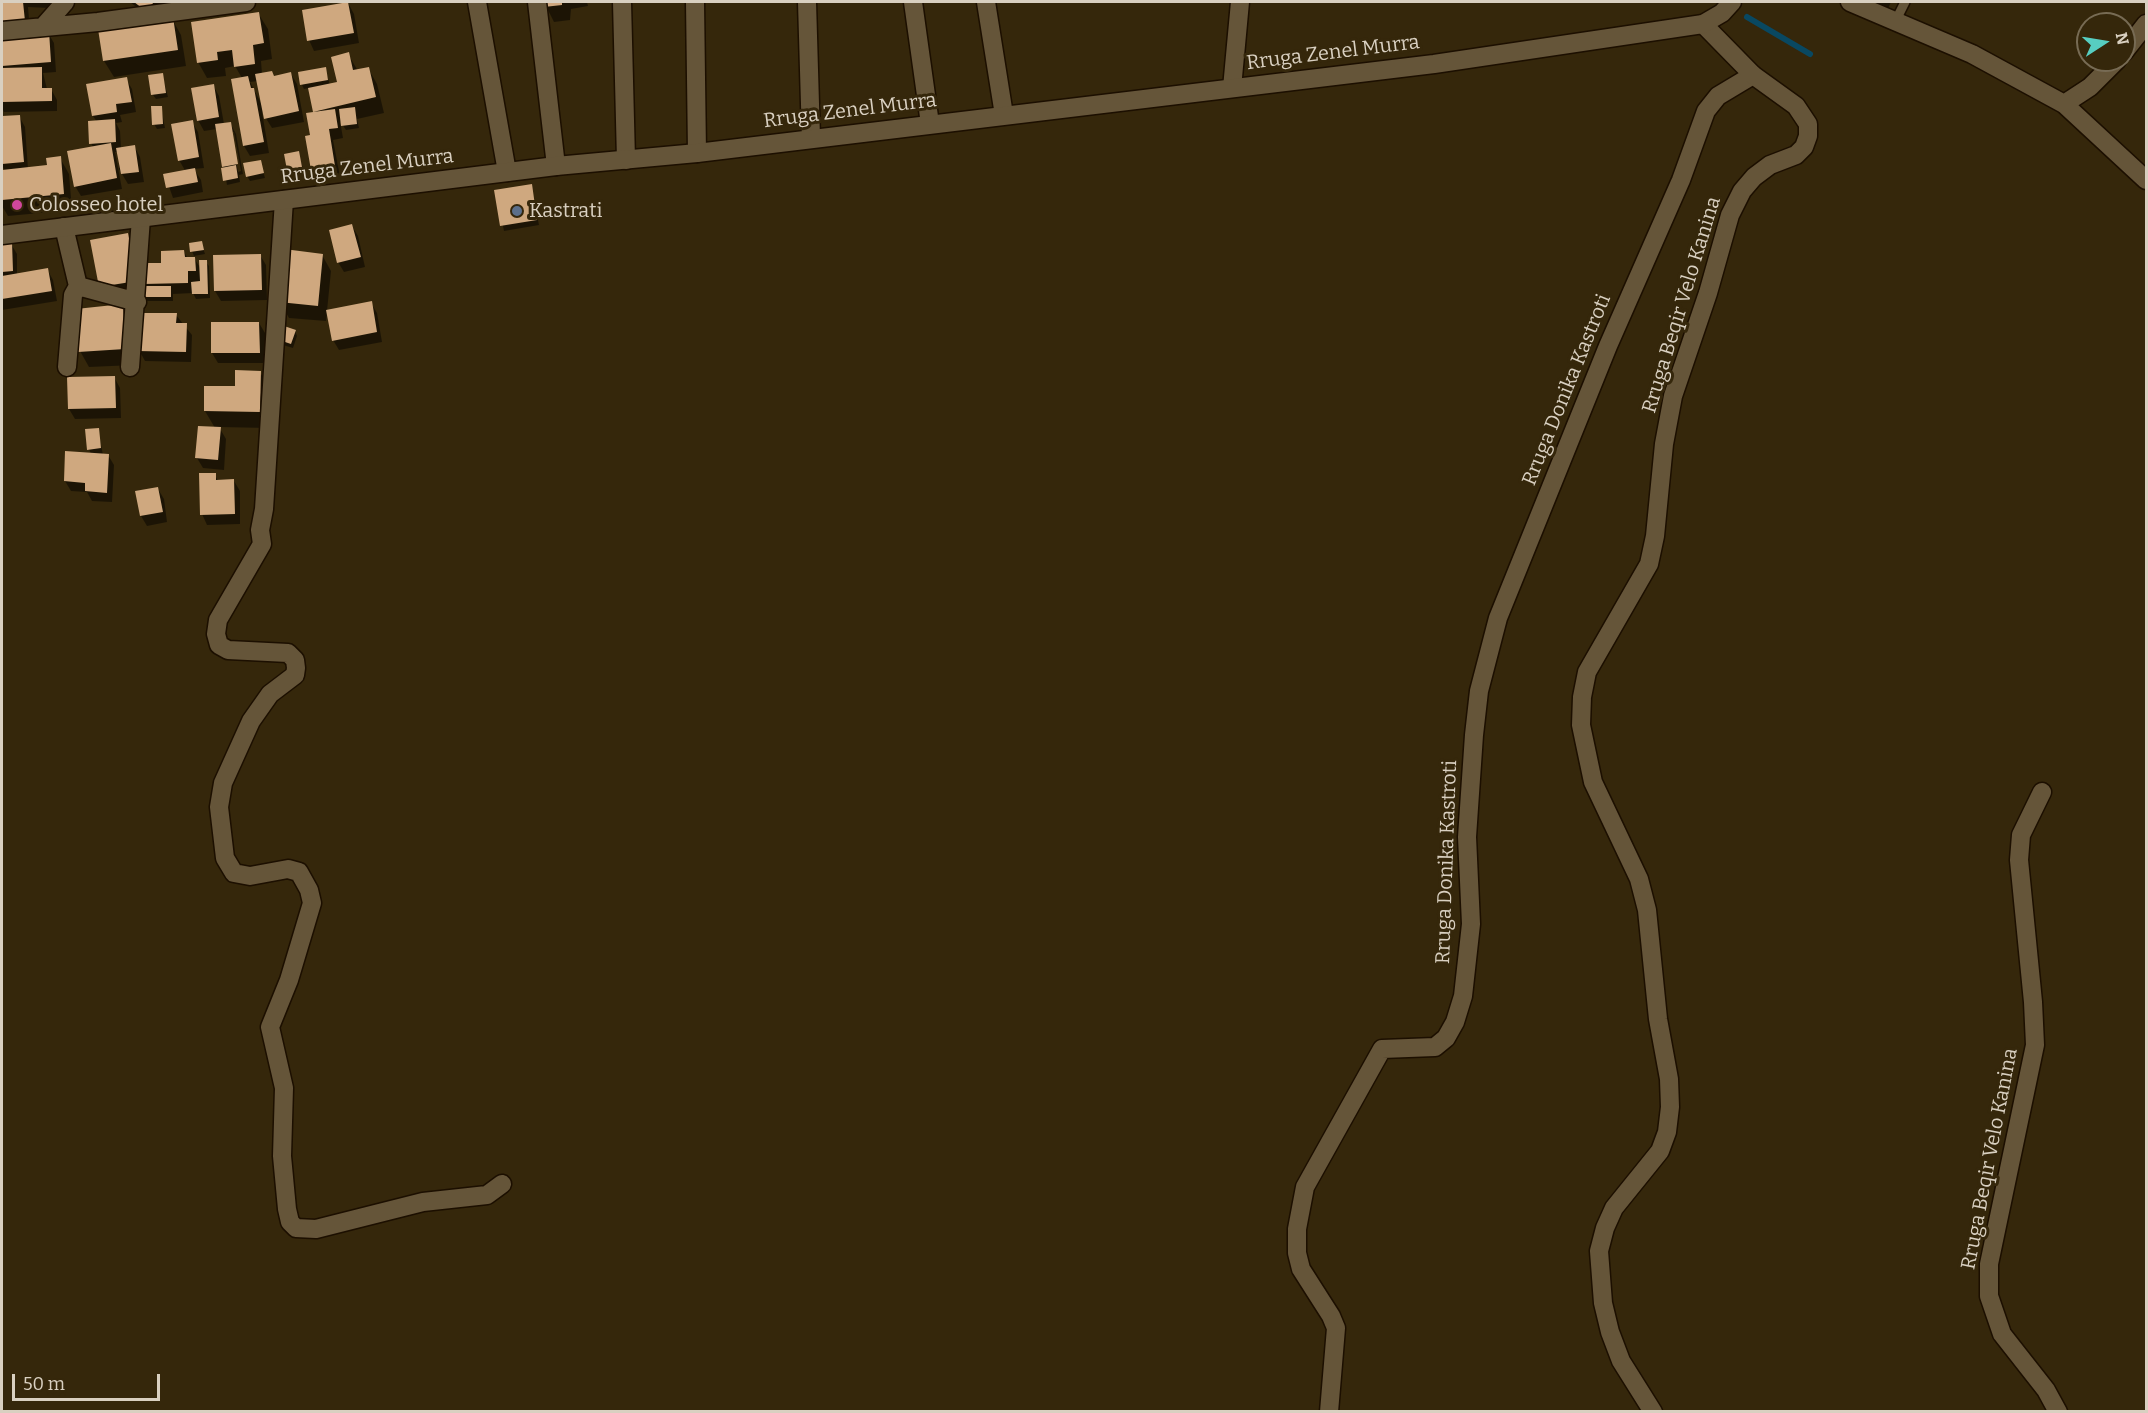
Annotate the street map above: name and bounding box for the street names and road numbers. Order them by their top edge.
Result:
street label: Rruga Zenel Murra [1245,30,1421,76]
street label: Rruga Zenel Murra [762,88,938,134]
street label: Rruga Zenel Murra [279,144,455,190]
street label: Rruga Beqir Velo Kanina [1638,194,1726,416]
street label: Rruga Donika Kastroti [1518,291,1616,489]
street label: Rruga Donika Kastroti [1431,760,1463,964]
street label: Rruga Beqir Velo Kanina [1957,1046,2023,1272]

